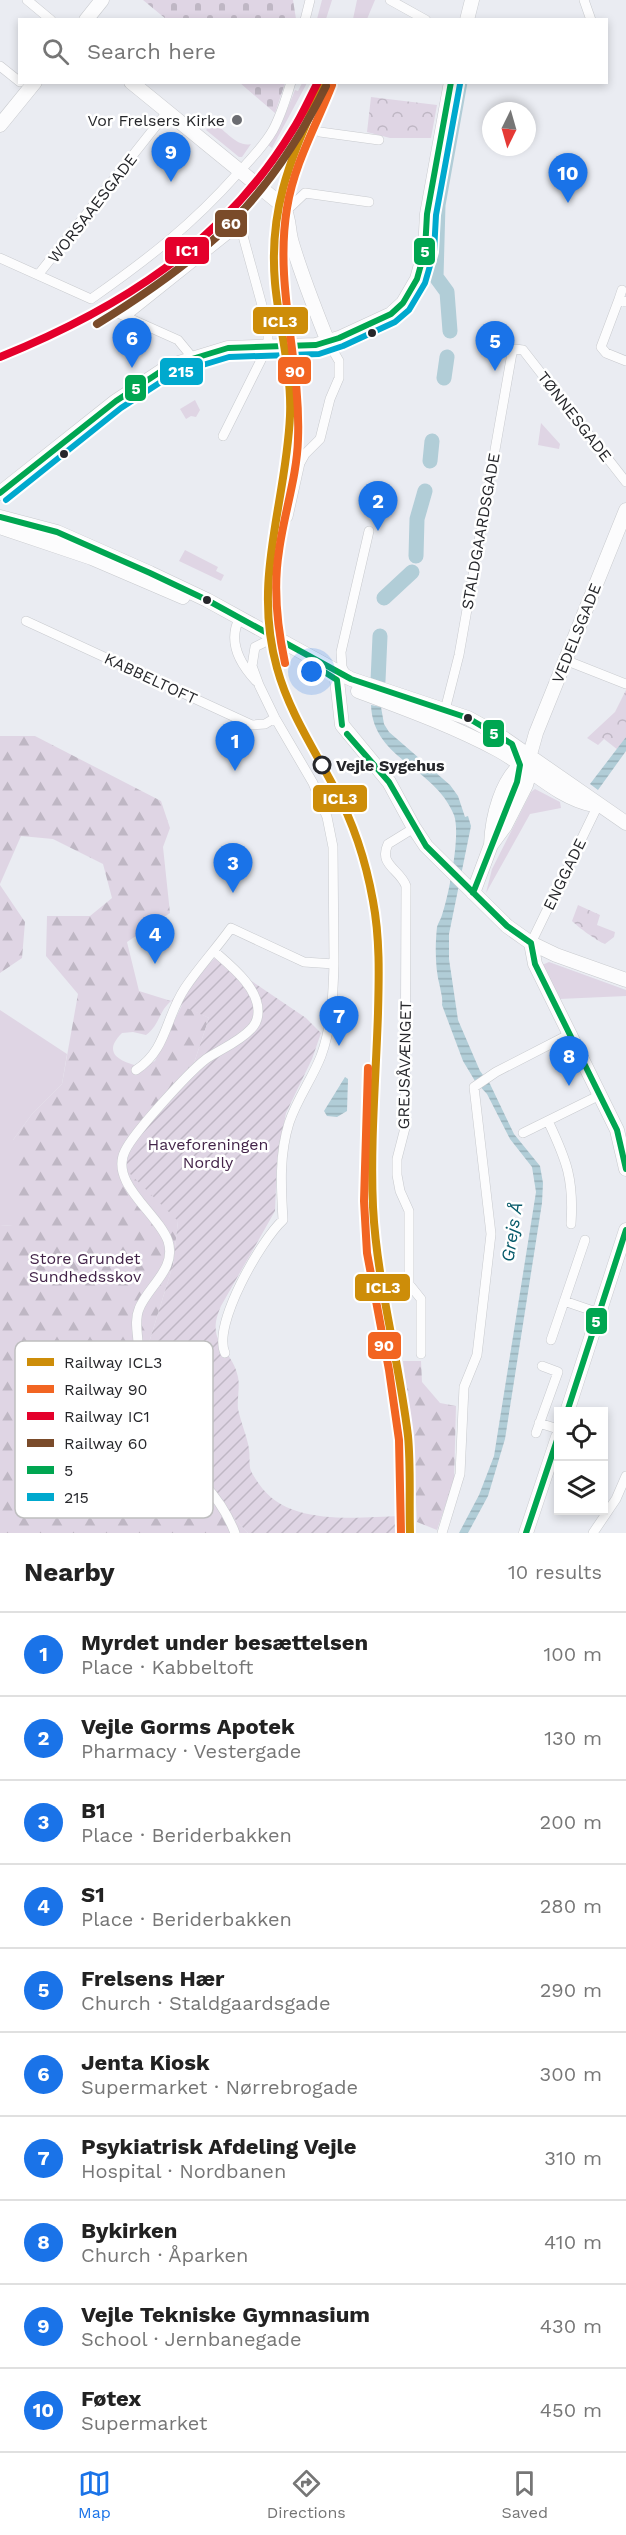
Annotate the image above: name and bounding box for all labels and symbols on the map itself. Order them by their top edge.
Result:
north arrow [482,102,536,156]
place label: Vor Frelsers Kirke [88,111,225,130]
marker: Vor Frelsers Kirke [230,113,244,127]
pin: 9 [152,132,190,182]
street label: WORSAAESGADE [44,150,141,267]
pin: 10 [548,154,588,203]
line badge: 60 [214,209,248,238]
text: 60 [221,214,241,233]
line badge: IC1 [164,236,210,265]
line badge: 5 [413,237,436,266]
text: IC1 [176,241,198,260]
text: 5 [420,242,430,261]
line badge: ICL3 [252,306,309,335]
text: ICL3 [262,312,298,331]
pin: 6 [112,318,152,368]
pin: 5 [476,322,514,371]
unlabelled marker [366,327,378,339]
line badge: 90 [277,356,312,385]
line badge: 215 [159,357,204,386]
text: 215 [168,362,194,381]
text: 90 [285,362,305,381]
street label: TØNNESGADE [534,367,616,465]
line badge: 5 [124,374,147,402]
text: 5 [131,379,141,398]
unlabelled marker [58,448,70,460]
street label: STALDGAARDSGADE [457,451,504,611]
pin: 2 [358,482,398,531]
street label: VEDELSGADE [548,580,605,686]
unlabelled marker [201,594,213,606]
street label: KABBELTOFT [101,649,201,708]
your location [297,657,326,686]
unlabelled marker [462,712,474,724]
line badge: 5 [482,719,505,748]
pin: 1 [216,722,254,771]
text: 5 [489,724,499,743]
marker: Vejle Sygehus [313,756,331,774]
place label: Vejle Sygehus [336,756,445,775]
line badge: ICL3 [312,784,368,813]
text: ICL3 [322,789,358,808]
street label: ENGGADE [539,835,590,913]
pin: 3 [214,844,252,893]
pin: 4 [136,914,174,964]
pin: 7 [320,996,358,1046]
street label: GREJSÅVÆNGET [394,1000,415,1130]
pin: 8 [550,1036,588,1086]
park label: Haveforeningen Nordly [148,1135,268,1172]
water label: Grejs Å [496,1200,527,1263]
park label: Store Grundet Sundhedsskov [29,1249,142,1286]
line badge: ICL3 [354,1273,411,1302]
text: ICL3 [365,1278,401,1297]
line badge: 5 [585,1307,608,1335]
text: 5 [591,1312,601,1331]
line badge: 90 [367,1331,402,1360]
text: 90 [374,1336,394,1355]
legend [15,1341,213,1518]
text: Railway ICL3 [64,1353,162,1372]
text: Railway 90 [64,1380,148,1399]
text: Railway IC1 [64,1407,150,1426]
text: Railway 60 [64,1434,147,1453]
text: 5 [64,1461,73,1480]
text: 215 [64,1488,89,1507]

